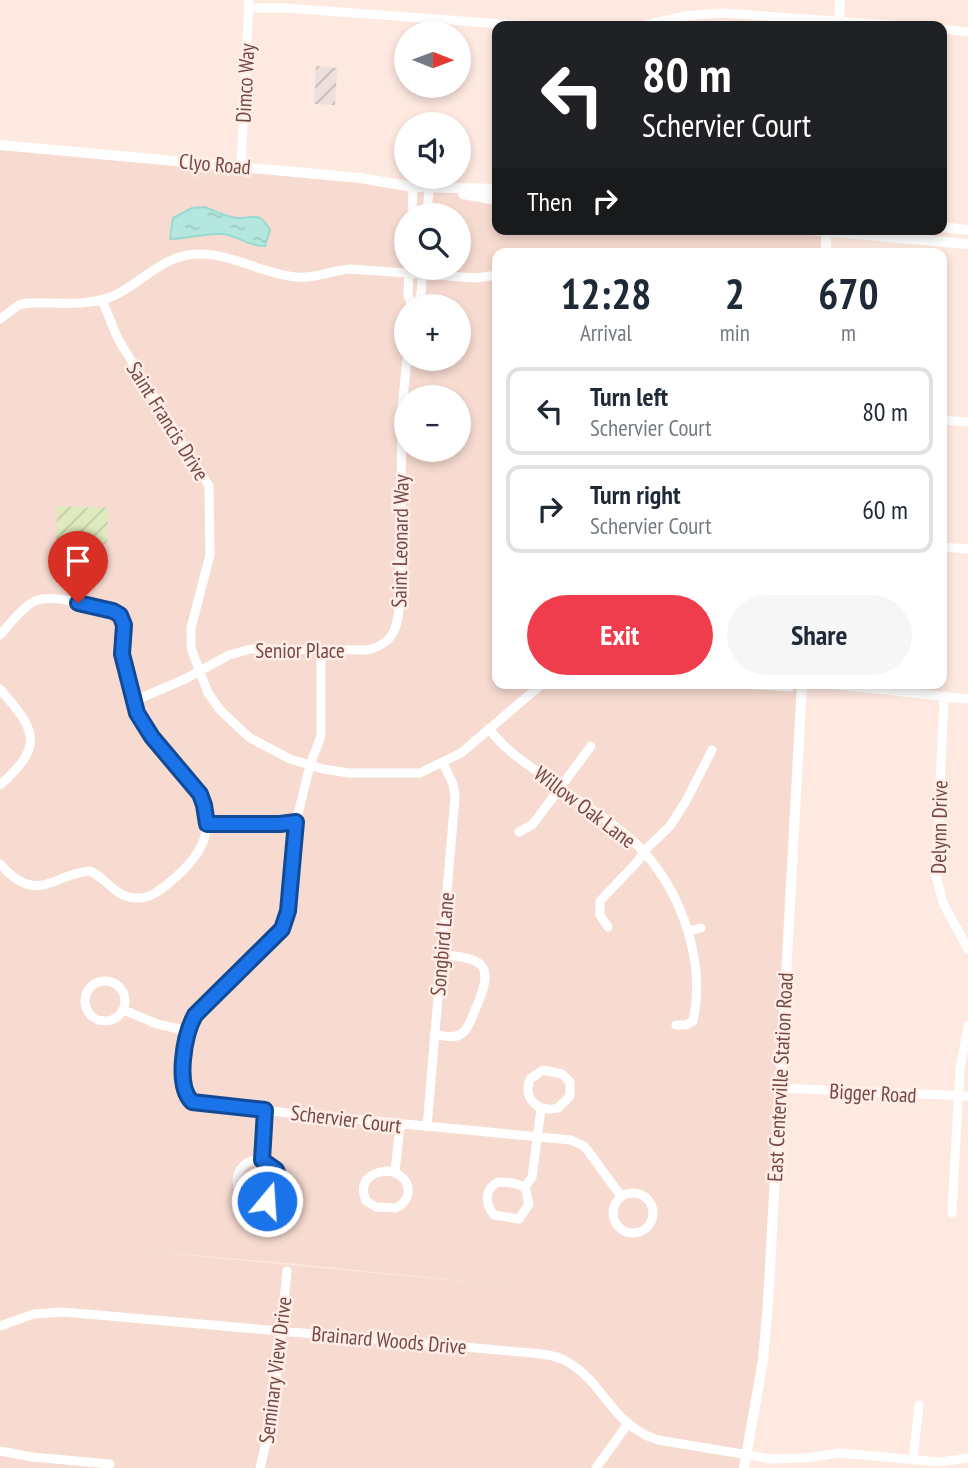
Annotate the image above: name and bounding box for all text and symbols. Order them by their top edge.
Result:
north arrow [394,21,471,98]
map controls [394,21,471,462]
text: 80 m [642,42,731,106]
street label: Dimco Way [229,43,261,123]
icon: left [527,49,618,140]
text: Schervier Court [642,104,811,146]
button: sound [394,112,471,189]
street label: Clyo Road [178,147,252,181]
icon: right [586,182,624,220]
text: Then [527,185,572,218]
button: search [394,203,471,280]
text: 12:28 [560,266,651,321]
text: 2 [725,266,745,321]
text: 670 [818,266,879,321]
button: + [394,294,471,371]
text: Arrival [580,318,632,347]
text: min [720,318,750,347]
text: m [841,318,856,347]
street label: Saint Francis Drive [121,357,215,485]
text: Turn left [590,380,668,413]
button: − [394,385,471,462]
icon: left [531,392,569,430]
text: 80 m [862,395,908,428]
text: Schervier Court [590,413,712,442]
street label: Saint Leonard Way [385,474,415,608]
text: Turn right [590,478,681,511]
icon: right [531,490,569,528]
text: 60 m [862,493,908,526]
text: Schervier Court [590,511,712,540]
pin [48,531,108,603]
icon: arrive [59,542,97,580]
button: Exit [527,595,713,675]
button: Share [727,595,912,675]
street label: Senior Place [255,637,345,664]
street label: Willow Oak Lane [529,760,641,854]
street label: Delynn Drive [925,780,953,874]
street label: Songbird Lane [424,891,460,997]
street label: East Centerville Station Road [761,972,799,1182]
street label: Bigger Road [829,1077,917,1109]
street label: Schervier Court [289,1099,403,1139]
position arrow [230,1164,304,1238]
street label: Seminary View Drive [253,1295,297,1445]
street label: Brainard Woods Drive [310,1320,468,1360]

